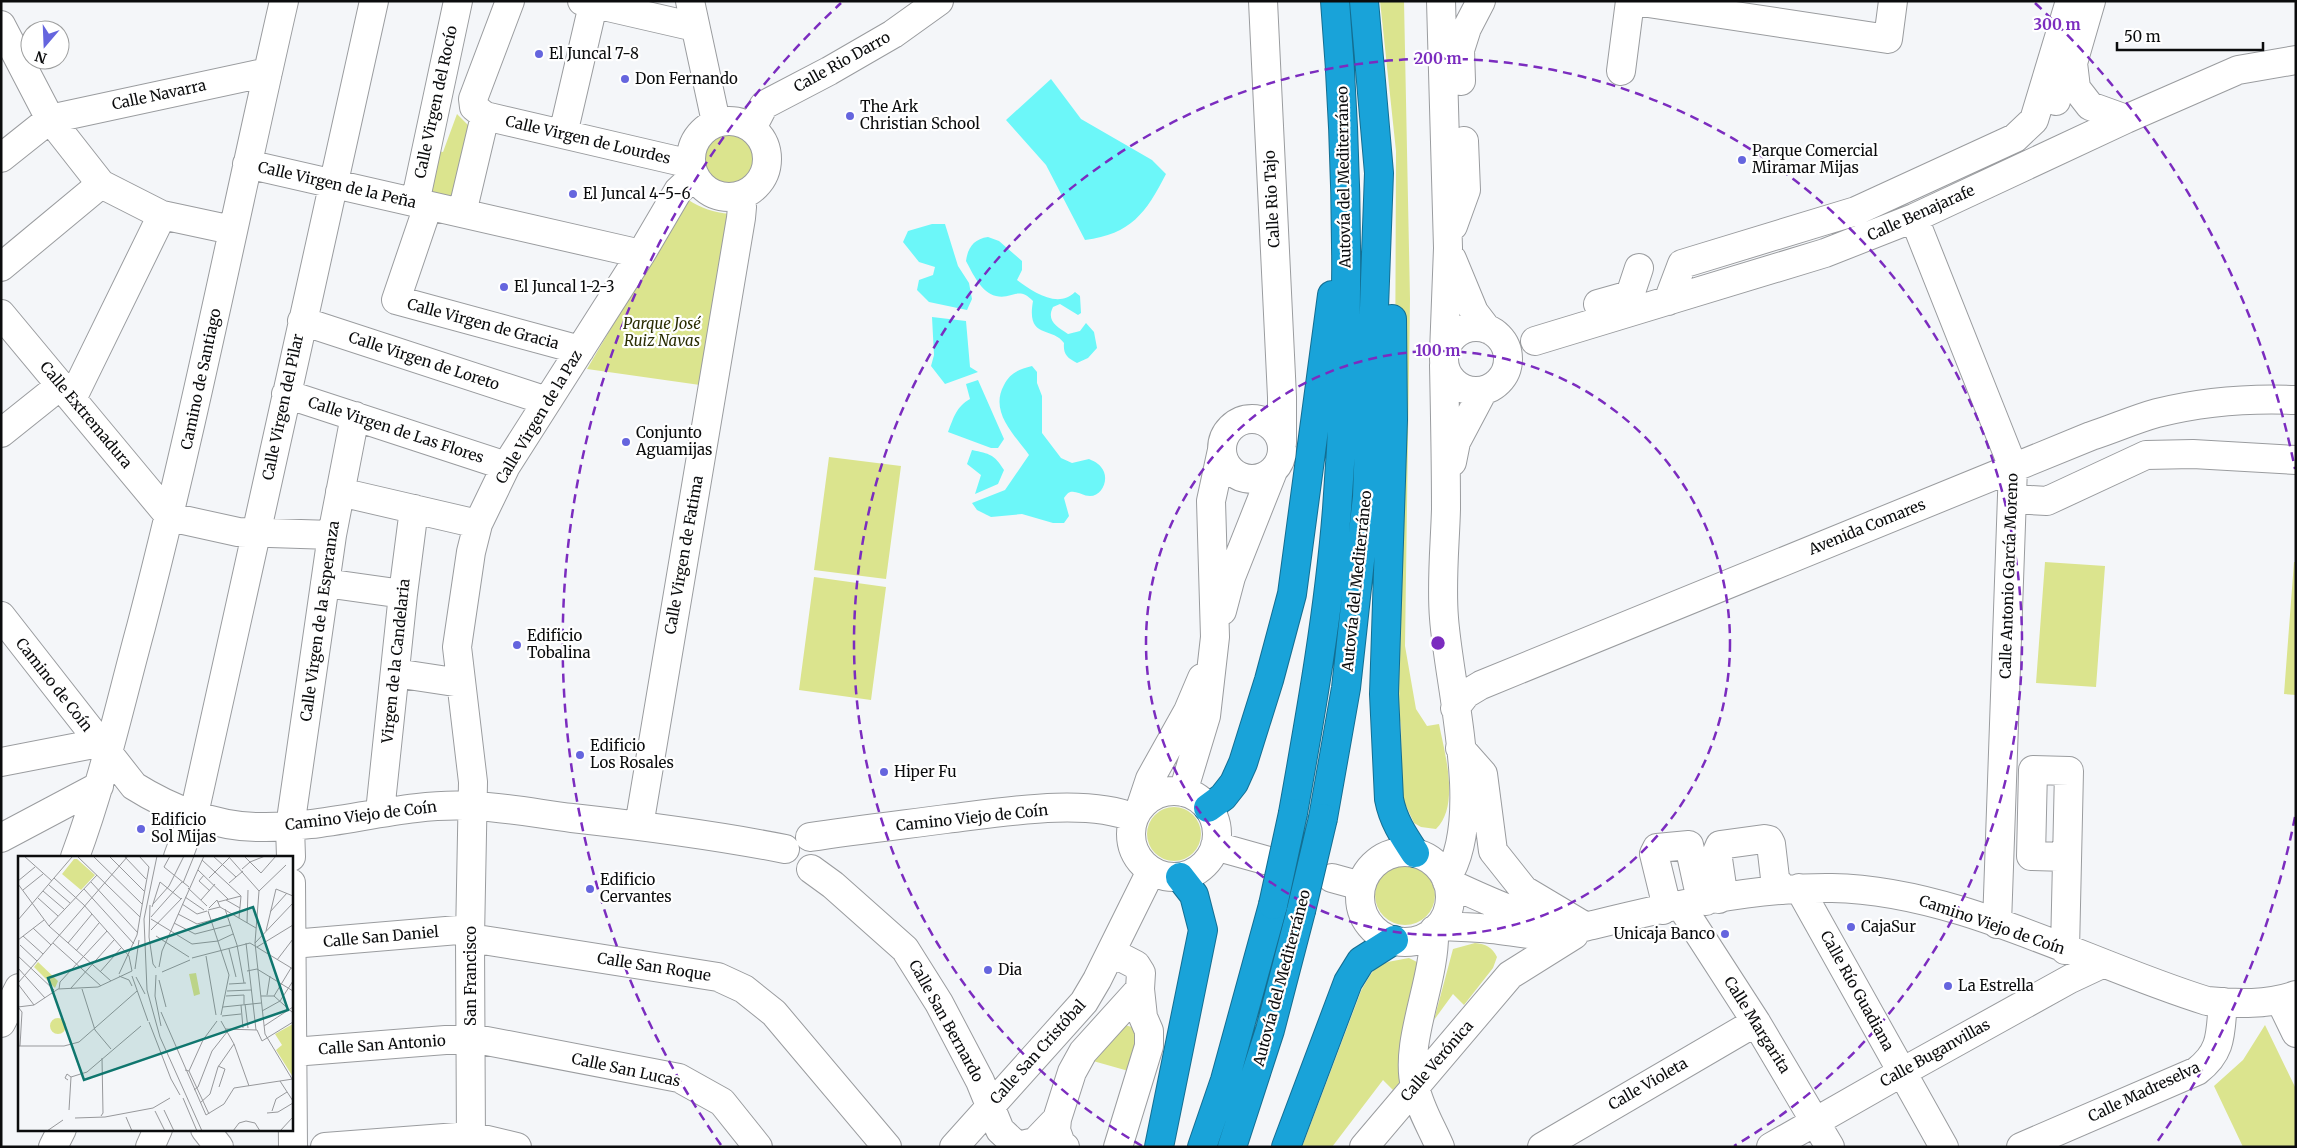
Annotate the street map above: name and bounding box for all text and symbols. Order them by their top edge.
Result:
text: 300 m [2033,15,2081,34]
north arrow [20,20,70,70]
scale bar [2117,20,2263,52]
street label: Calle Virgen del Rocío [410,23,461,180]
street label: Calle Rio Darro [790,27,894,96]
text: 50 m [2124,27,2161,46]
place label: El Juncal 7-8 [549,44,639,63]
text: N [33,47,49,68]
marker: El Juncal 7-8 [533,48,545,60]
text: 200 m [1414,49,1462,68]
place label: Don Fernando [635,69,738,88]
marker: Don Fernando [619,73,631,85]
street label: Calle Navarra [110,75,208,114]
street label: Autovía del Mediterráneo [1332,86,1355,269]
place label: The Ark Christian School [860,97,980,133]
marker: The Ark Christian School [844,110,856,122]
street label: Calle Virgen de Lourdes [504,111,673,168]
place label: Parque Comercial Miramar Mijas [1752,141,1878,177]
street label: Calle Rio Tajo [1259,150,1284,248]
marker: Parque Comercial Miramar Mijas [1736,154,1748,166]
street label: Calle Virgen de la Peña [256,157,418,212]
street label: Calle Benajarafe [1864,180,1978,245]
place label: El Juncal 4-5-6 [583,184,691,203]
marker: El Juncal 4-5-6 [567,188,579,200]
place label: El Juncal 1-2-3 [514,277,614,296]
marker: El Juncal 1-2-3 [498,281,510,293]
street label: Calle Virgen de Gracia [405,294,561,353]
street label: Camino de Santiago [176,306,225,451]
park label: Parque José Ruiz Navas [623,314,701,350]
street label: Calle Virgen de Loreto [346,327,502,394]
street label: Calle Virgen del Pilar [258,332,307,482]
text: 100 m [1416,341,1460,360]
street label: Calle Virgen de la Paz [491,346,586,487]
street label: Calle Extremadura [36,357,137,472]
street label: Calle Virgen de Las Flores [306,392,486,467]
place label: Conjunto Aguamijas [635,423,712,459]
marker: Conjunto Aguamijas [620,436,632,448]
street label: Calle Antonio García Moreno [1995,473,2022,679]
street label: Calle Virgen de Fatima [660,474,707,636]
street label: Autovía del Mediterráneo [1337,489,1375,673]
street label: Avenida Comares [1805,494,1928,559]
street label: Calle Virgen de la Esperanza [296,519,343,722]
street label: Virgen de la Candelaria [377,578,414,745]
place label: Edificio Tobalina [527,626,590,662]
street label: Camino de Coín [12,634,97,735]
centre of rings [1429,634,1447,652]
marker: Edificio Tobalina [511,639,523,651]
place label: Edificio Los Rosales [590,736,674,772]
marker: Edificio Los Rosales [574,749,586,761]
place label: Hiper Fu [894,762,957,781]
marker: Hiper Fu [878,766,890,778]
street label: Camino Viejo de Coín [284,797,438,834]
street label: Camino Viejo de Coín [895,800,1049,835]
place label: Edificio Sol Mijas [151,810,216,846]
marker: Edificio Sol Mijas [135,823,147,835]
inset map [18,856,292,1130]
place label: Edificio Cervantes [600,870,672,906]
marker: Edificio Cervantes [584,883,596,895]
street label: Autovía del Mediterráneo [1249,887,1314,1069]
street label: Camino Viejo de Coín [1917,891,2068,958]
place label: CajaSur [1861,917,1916,936]
marker: CajaSur [1845,921,1857,933]
street label: Calle San Daniel [322,922,440,951]
place label: Unicaja Banco [1613,924,1715,943]
street label: San Francisco [461,926,480,1026]
street label: Calle Río Guadiana [1817,927,1898,1054]
marker: Unicaja Banco [1719,928,1731,940]
street label: Calle San Roque [596,948,712,985]
street label: Calle San Bernardo [905,956,988,1085]
place label: Dia [998,960,1022,979]
marker: Dia [982,964,994,976]
street label: Calle Margarita [1720,973,1795,1077]
place label: La Estrella [1958,976,2034,995]
marker: La Estrella [1942,980,1954,992]
street label: Calle San Cristóbal [986,995,1090,1108]
street label: Calle Buganvillas [1876,1014,1993,1091]
street label: Calle Verónica [1396,1016,1477,1105]
street label: Calle San Antonio [318,1031,446,1058]
street label: Calle San Lucas [570,1049,682,1090]
street label: Calle Violeta [1605,1053,1691,1114]
street label: Calle Madreselva [2085,1057,2203,1126]

